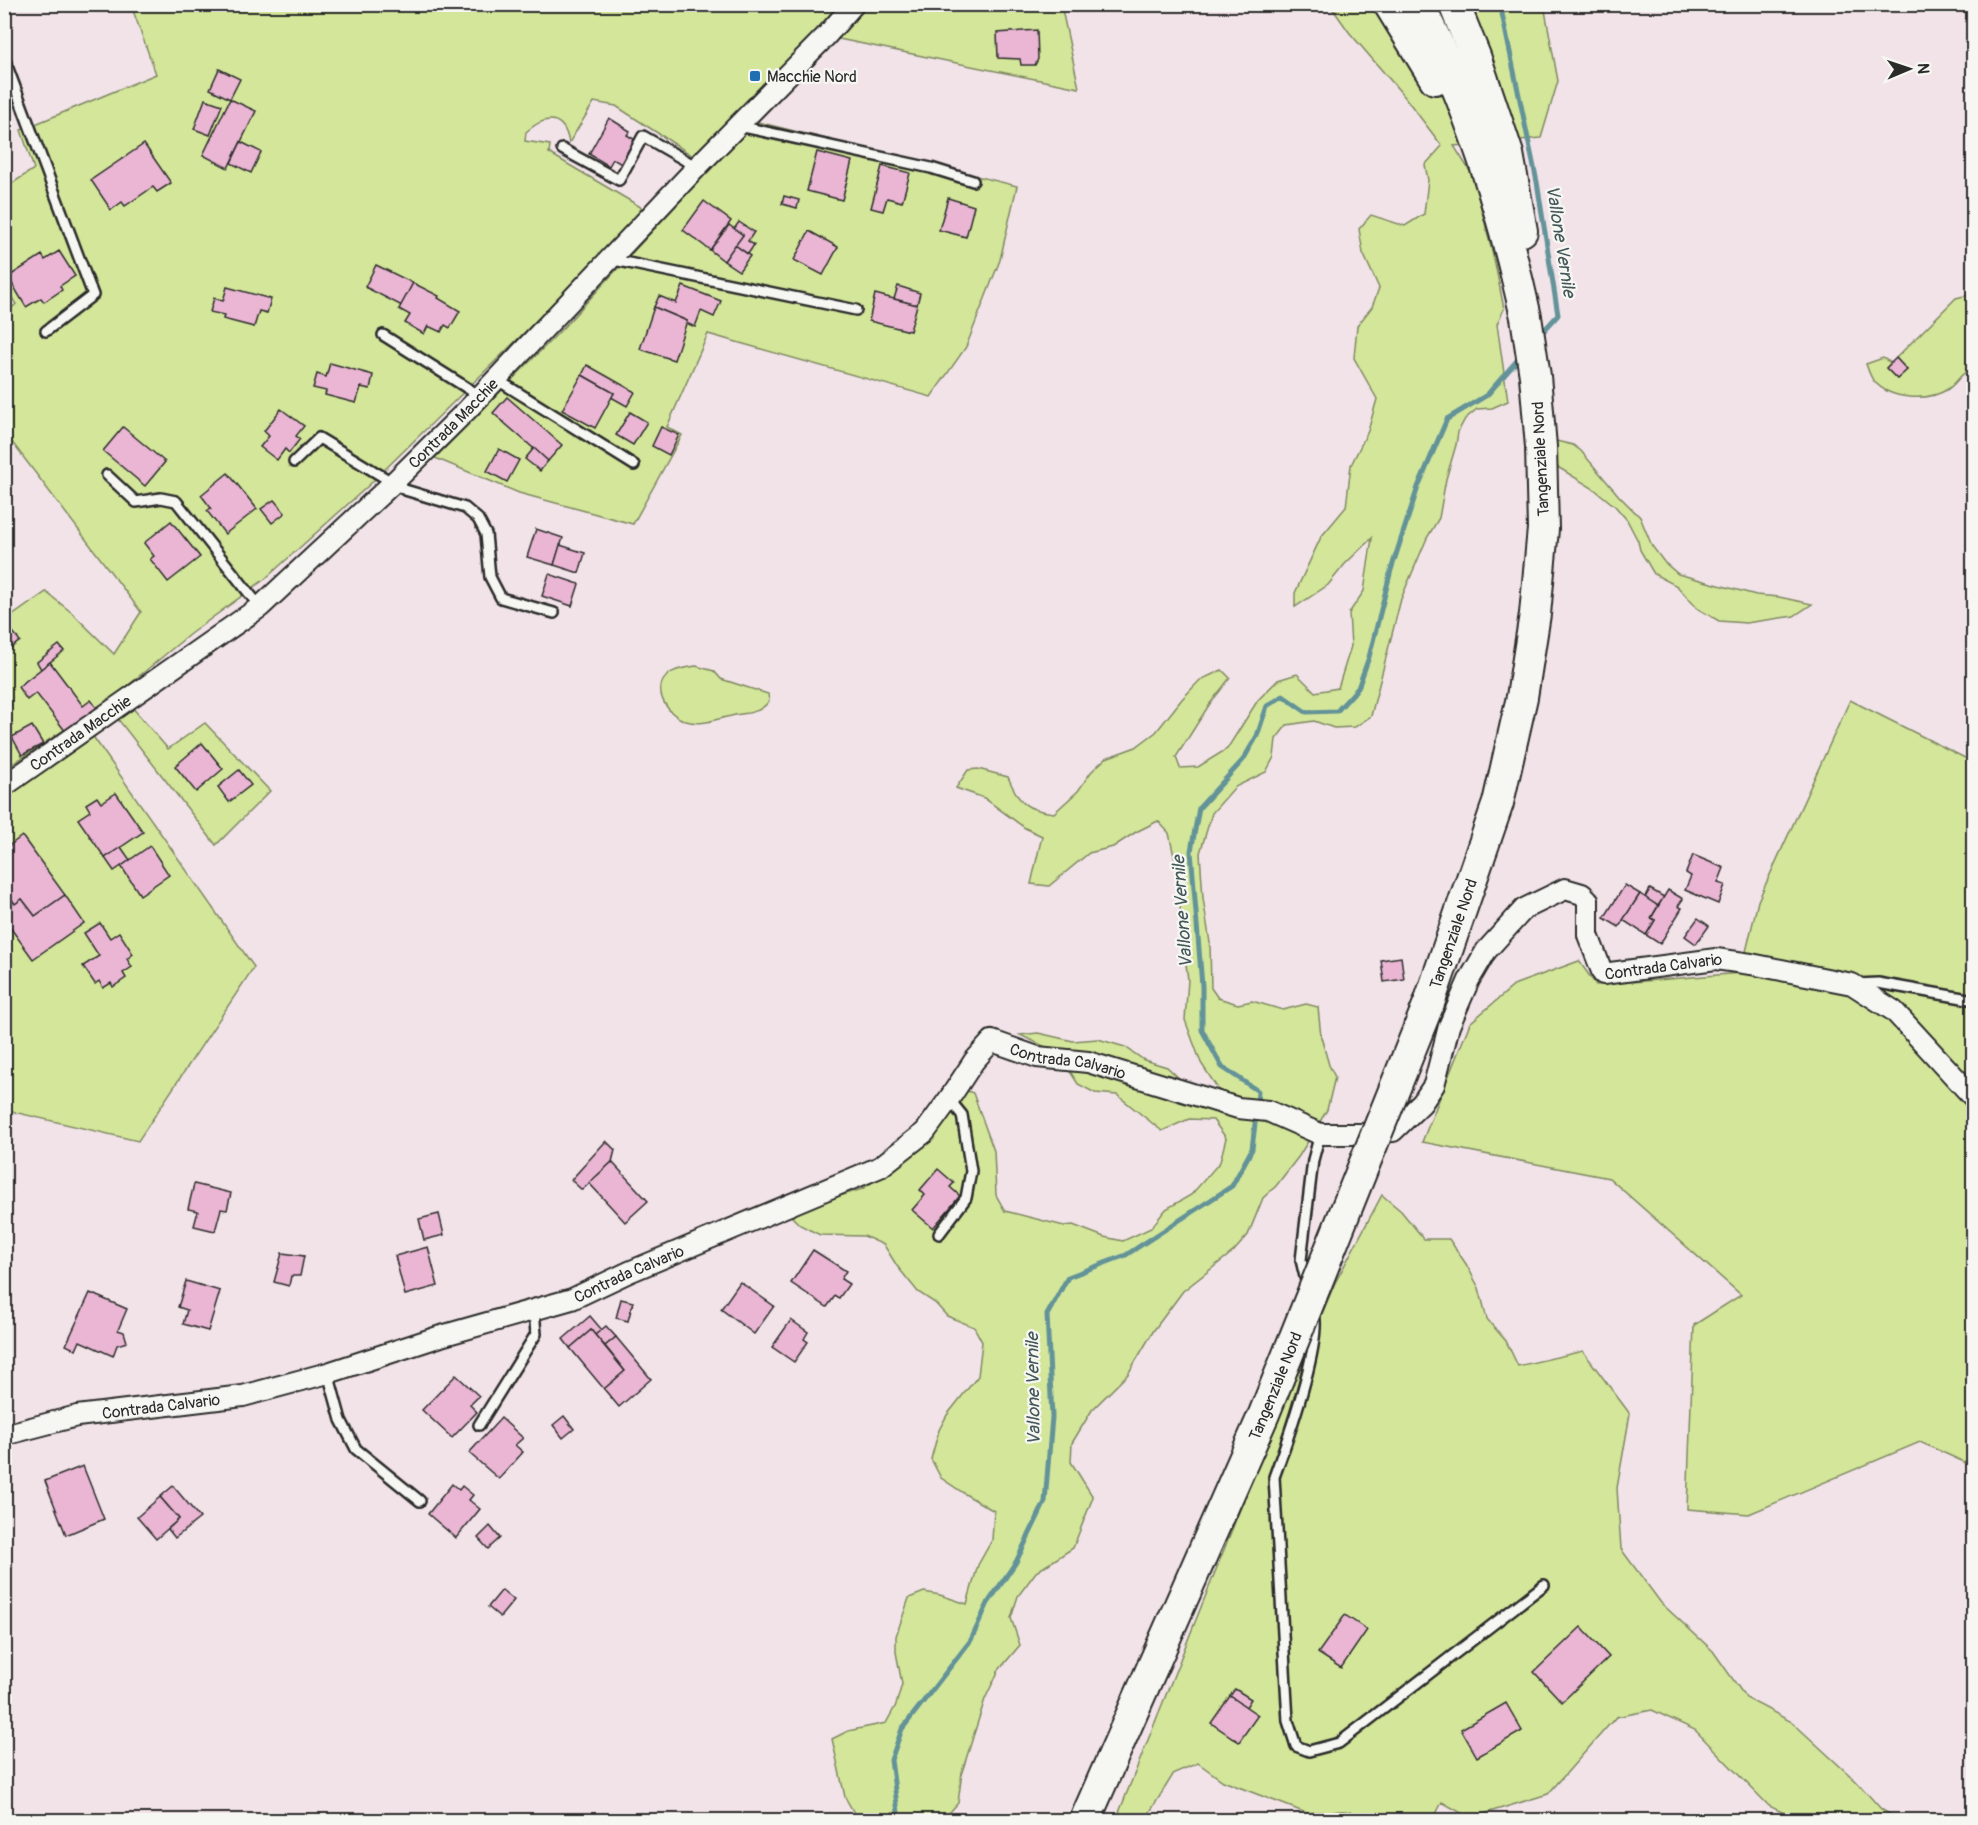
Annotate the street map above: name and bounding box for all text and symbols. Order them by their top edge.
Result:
north arrow [1879,39,1939,99]
text: N [1913,63,1933,74]
place label: Macchie Nord [767,67,857,87]
marker: Macchie Nord [748,69,762,83]
water label: Vallone Vernile [1540,184,1581,301]
street label: Contrada Macchie [405,374,503,473]
street label: Tangenziale Nord [1528,401,1554,517]
street label: Contrada Macchie [26,691,135,776]
water label: Vallone Vernile [1167,853,1198,969]
street label: Tangenziale Nord [1426,876,1482,992]
street label: Contrada Calvario [1604,950,1724,985]
street label: Contrada Calvario [1007,1039,1129,1084]
street label: Contrada Calvario [571,1241,688,1308]
street label: Tangenziale Nord [1245,1329,1307,1443]
water label: Vallone Vernile [1021,1330,1046,1446]
street label: Contrada Calvario [101,1390,222,1424]

